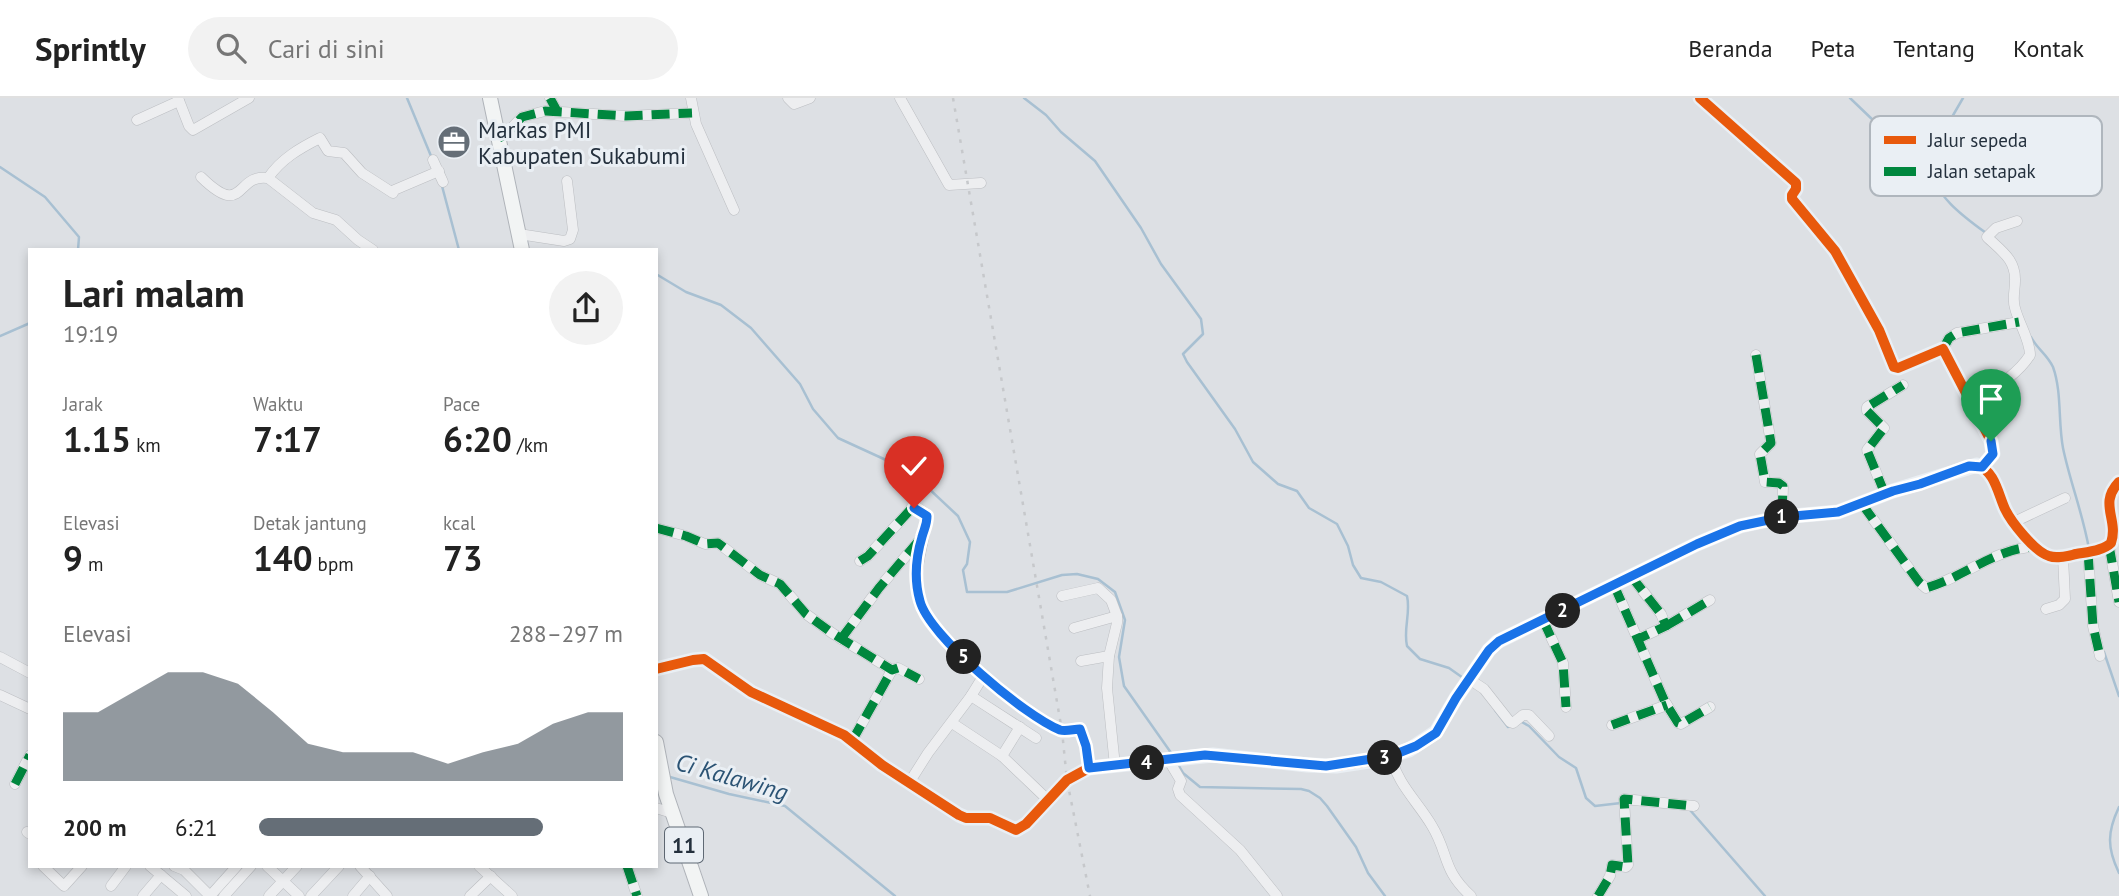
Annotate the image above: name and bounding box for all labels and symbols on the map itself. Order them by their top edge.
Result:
place label: Markas PMI Kabupaten Sukabumi [478,115,686,170]
legend [1870,116,2102,196]
office icon: Markas PMI Kabupaten Sukabumi [435,123,473,161]
text: Jalur sepeda [1927,128,2028,152]
text: Jalan setapak [1927,159,2036,183]
pin [1961,369,2021,441]
pin [884,436,944,508]
pin: 1 [1764,500,1800,534]
pin: 2 [1546,594,1580,628]
pin: 5 [946,640,982,674]
pin: 3 [1368,740,1402,776]
water label: Ci Kalawing [672,746,792,808]
pin: 4 [1130,746,1164,780]
road number: 11 [665,828,703,862]

